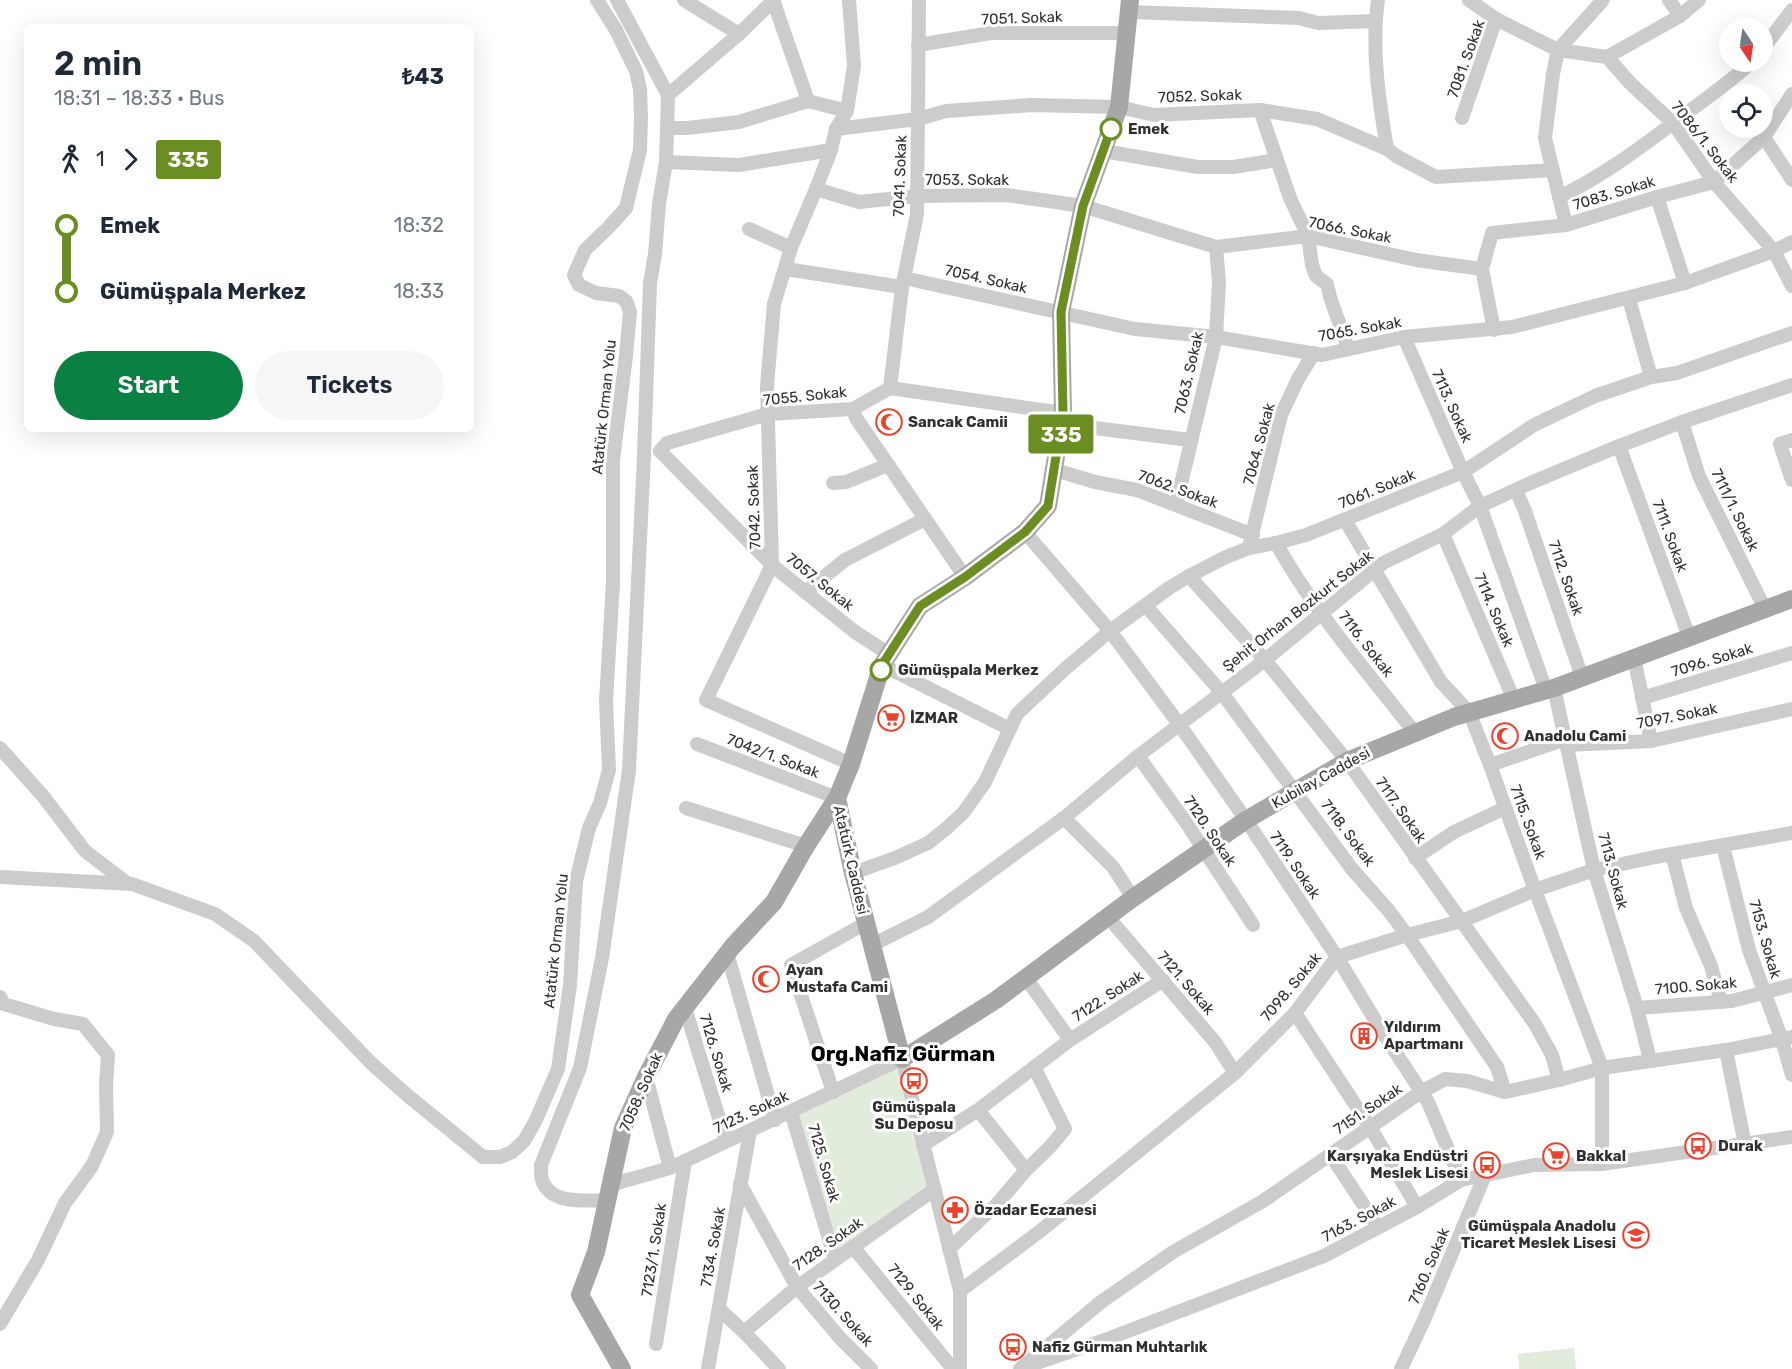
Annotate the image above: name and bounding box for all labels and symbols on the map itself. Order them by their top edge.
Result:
street label: 7051. Sokak [981,8,1063,28]
street label: 7081. Sokak [1443,17,1489,101]
north arrow [1719,18,1773,72]
street label: 7052. Sokak [1158,86,1243,106]
street label: 7086/1. Sokak [1668,98,1743,186]
marker: Emek [1100,118,1122,140]
place label: Emek [1128,120,1169,138]
street label: 7041. Sokak [890,135,910,217]
street label: 7053. Sokak [925,171,1009,189]
street label: 7083. Sokak [1571,172,1657,214]
street label: 7066. Sokak [1307,213,1393,247]
street label: 7054. Sokak [943,261,1029,297]
street label: 7065. Sokak [1317,313,1403,345]
street label: 7063. Sokak [1171,330,1207,416]
street label: Atatürk Orman Yolu [588,339,620,475]
street label: 7113. Sokak [1428,366,1476,446]
street label: 7055. Sokak [762,383,848,409]
street label: 7064. Sokak [1239,401,1279,487]
mosque icon: Sancak Camii [874,407,904,437]
place label: Sancak Camii [908,413,1008,431]
line badge: 335 [1026,414,1096,454]
street label: 7042. Sokak [744,464,764,549]
street label: 7061. Sokak [1336,465,1418,513]
street label: 7062. Sokak [1135,466,1221,512]
street label: 7111/1. Sokak [1707,466,1763,554]
street label: 7111. Sokak [1649,497,1692,575]
street label: 7112. Sokak [1545,538,1587,618]
street label: Şehit Orhan Bozkurt Sokak [1219,547,1377,675]
street label: 7057. Sokak [783,549,858,615]
street label: 7114. Sokak [1470,570,1518,650]
street label: 7116. Sokak [1335,607,1397,681]
street label: 7096. Sokak [1669,639,1755,681]
marker: Gümüşpala Merkez [870,659,892,681]
place label: Gümüşpala Merkez [898,661,1038,679]
street label: 7097. Sokak [1635,699,1719,733]
supermarket icon: İZMAR [876,703,906,733]
place label: İZMAR [910,709,958,727]
mosque icon: Anadolu Cami [1490,721,1520,751]
place label: Anadolu Cami [1524,727,1626,745]
street label: 7042/1. Sokak [724,730,822,782]
street label: Kubilay Caddesi [1269,744,1373,812]
street label: 7117. Sokak [1372,774,1430,847]
street label: 7115. Sokak [1506,782,1550,862]
street label: 7120. Sokak [1180,792,1240,870]
street label: 7118. Sokak [1317,796,1379,870]
street label: Atatürk Caddesi [830,804,872,916]
street label: 7119. Sokak [1266,828,1324,902]
street label: 7113. Sokak [1594,831,1632,912]
street label: Atatürk Orman Yolu [540,873,572,1009]
street label: 7153. Sokak [1745,898,1785,981]
street label: 7121. Sokak [1154,948,1219,1019]
street label: 7098. Sokak [1257,949,1325,1025]
place label: Ayan Mustafa Cami [786,961,888,996]
mosque icon: Ayan Mustafa Cami [751,964,781,994]
street label: 7122. Sokak [1069,966,1147,1026]
street label: 7100. Sokak [1654,973,1738,999]
street label: 7126. Sokak [696,1012,737,1095]
place label: Yıldırım Apartmanı [1384,1018,1463,1053]
building icon: Yıldırım Apartmanı [1349,1021,1379,1051]
district label: Org.Nafiz Gürman [811,1041,995,1066]
street label: 7058. Sokak [616,1049,667,1134]
bus stop icon: Gümüşpala Su Deposu [899,1066,929,1096]
street label: 7151. Sokak [1331,1080,1406,1138]
street label: 7123. Sokak [711,1087,792,1137]
place label: Gümüşpala Su Deposu [872,1098,956,1133]
street label: 7125. Sokak [804,1122,844,1205]
bus stop icon: Durak [1683,1131,1713,1161]
place label: Durak [1718,1137,1763,1155]
supermarket icon: Bakkal [1541,1141,1571,1171]
place label: Karşıyaka Endüstri Meslek Lisesi [1327,1147,1468,1182]
place label: Bakkal [1576,1147,1626,1165]
bus stop icon: Karşıyaka Endüstri Meslek Lisesi [1472,1150,1502,1180]
street label: 7163. Sokak [1319,1192,1399,1246]
pharmacy icon: Özadar Eczanesi [940,1195,970,1225]
place label: Özadar Eczanesi [974,1201,1097,1219]
street label: 7123/1. Sokak [638,1202,670,1298]
street label: 7134. Sokak [697,1205,729,1289]
street label: 7128. Sokak [790,1213,867,1275]
place label: Gümüşpala Anadolu Ticaret Meslek Lisesi [1461,1217,1616,1252]
school or university icon: Gümüşpala Anadolu Ticaret Meslek Lisesi [1621,1220,1651,1250]
street label: 7160. Sokak [1405,1225,1453,1307]
street label: 7129. Sokak [884,1260,948,1334]
street label: 7130. Sokak [809,1278,877,1350]
bus stop icon: Nafiz Gürman Muhtarlık [998,1332,1028,1362]
place label: Nafiz Gürman Muhtarlık [1032,1338,1208,1356]

